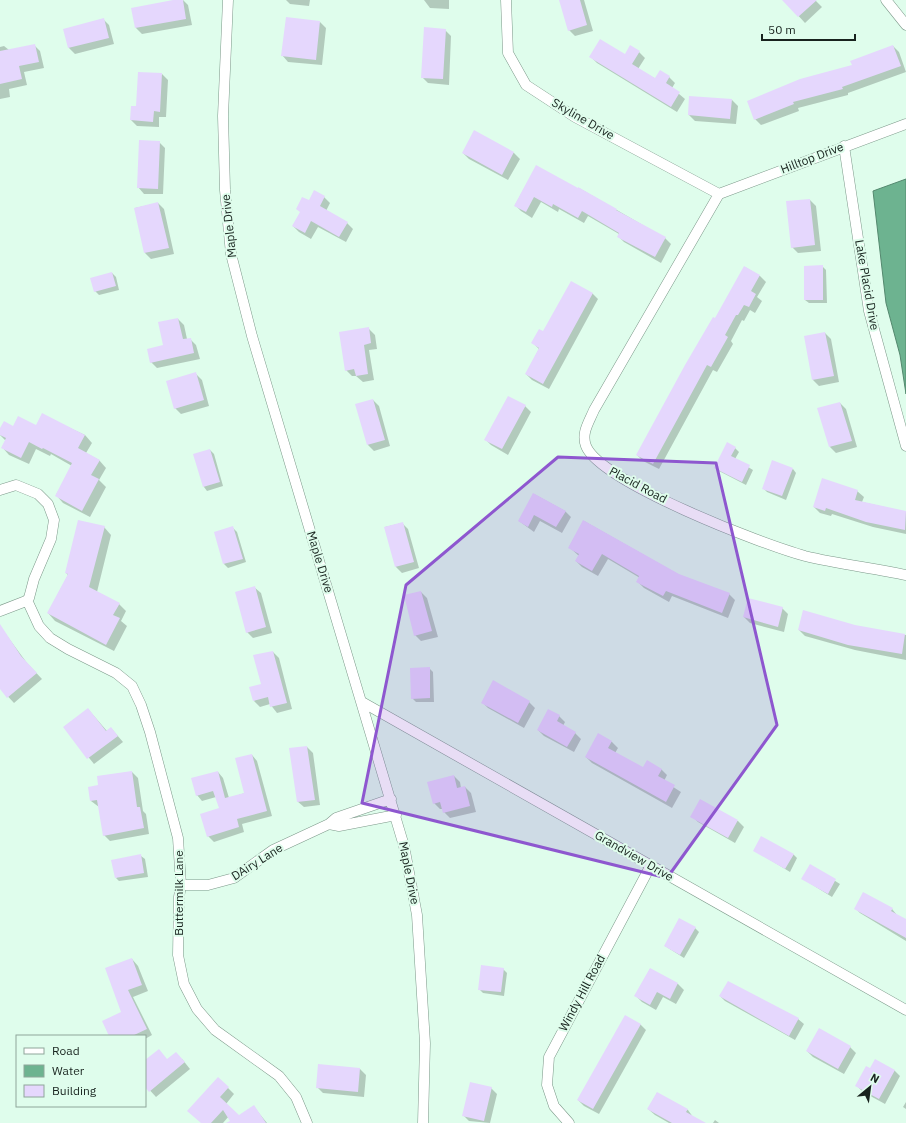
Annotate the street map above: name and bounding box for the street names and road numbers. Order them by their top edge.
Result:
street label: Skyline Drive [549,95,618,143]
street label: Hilltop Drive [778,138,846,176]
street label: Maple Drive [218,193,239,258]
street label: Lake Placid Drive [852,239,883,332]
street label: Placid Road [607,463,670,506]
street label: Maple Drive [304,529,337,595]
street label: Grandview Drive [592,827,677,884]
street label: DAiry Lane [228,840,286,883]
street label: Maple Drive [396,840,423,906]
street label: Buttermilk Lane [171,850,186,936]
street label: Windy Hill Road [555,952,608,1034]

